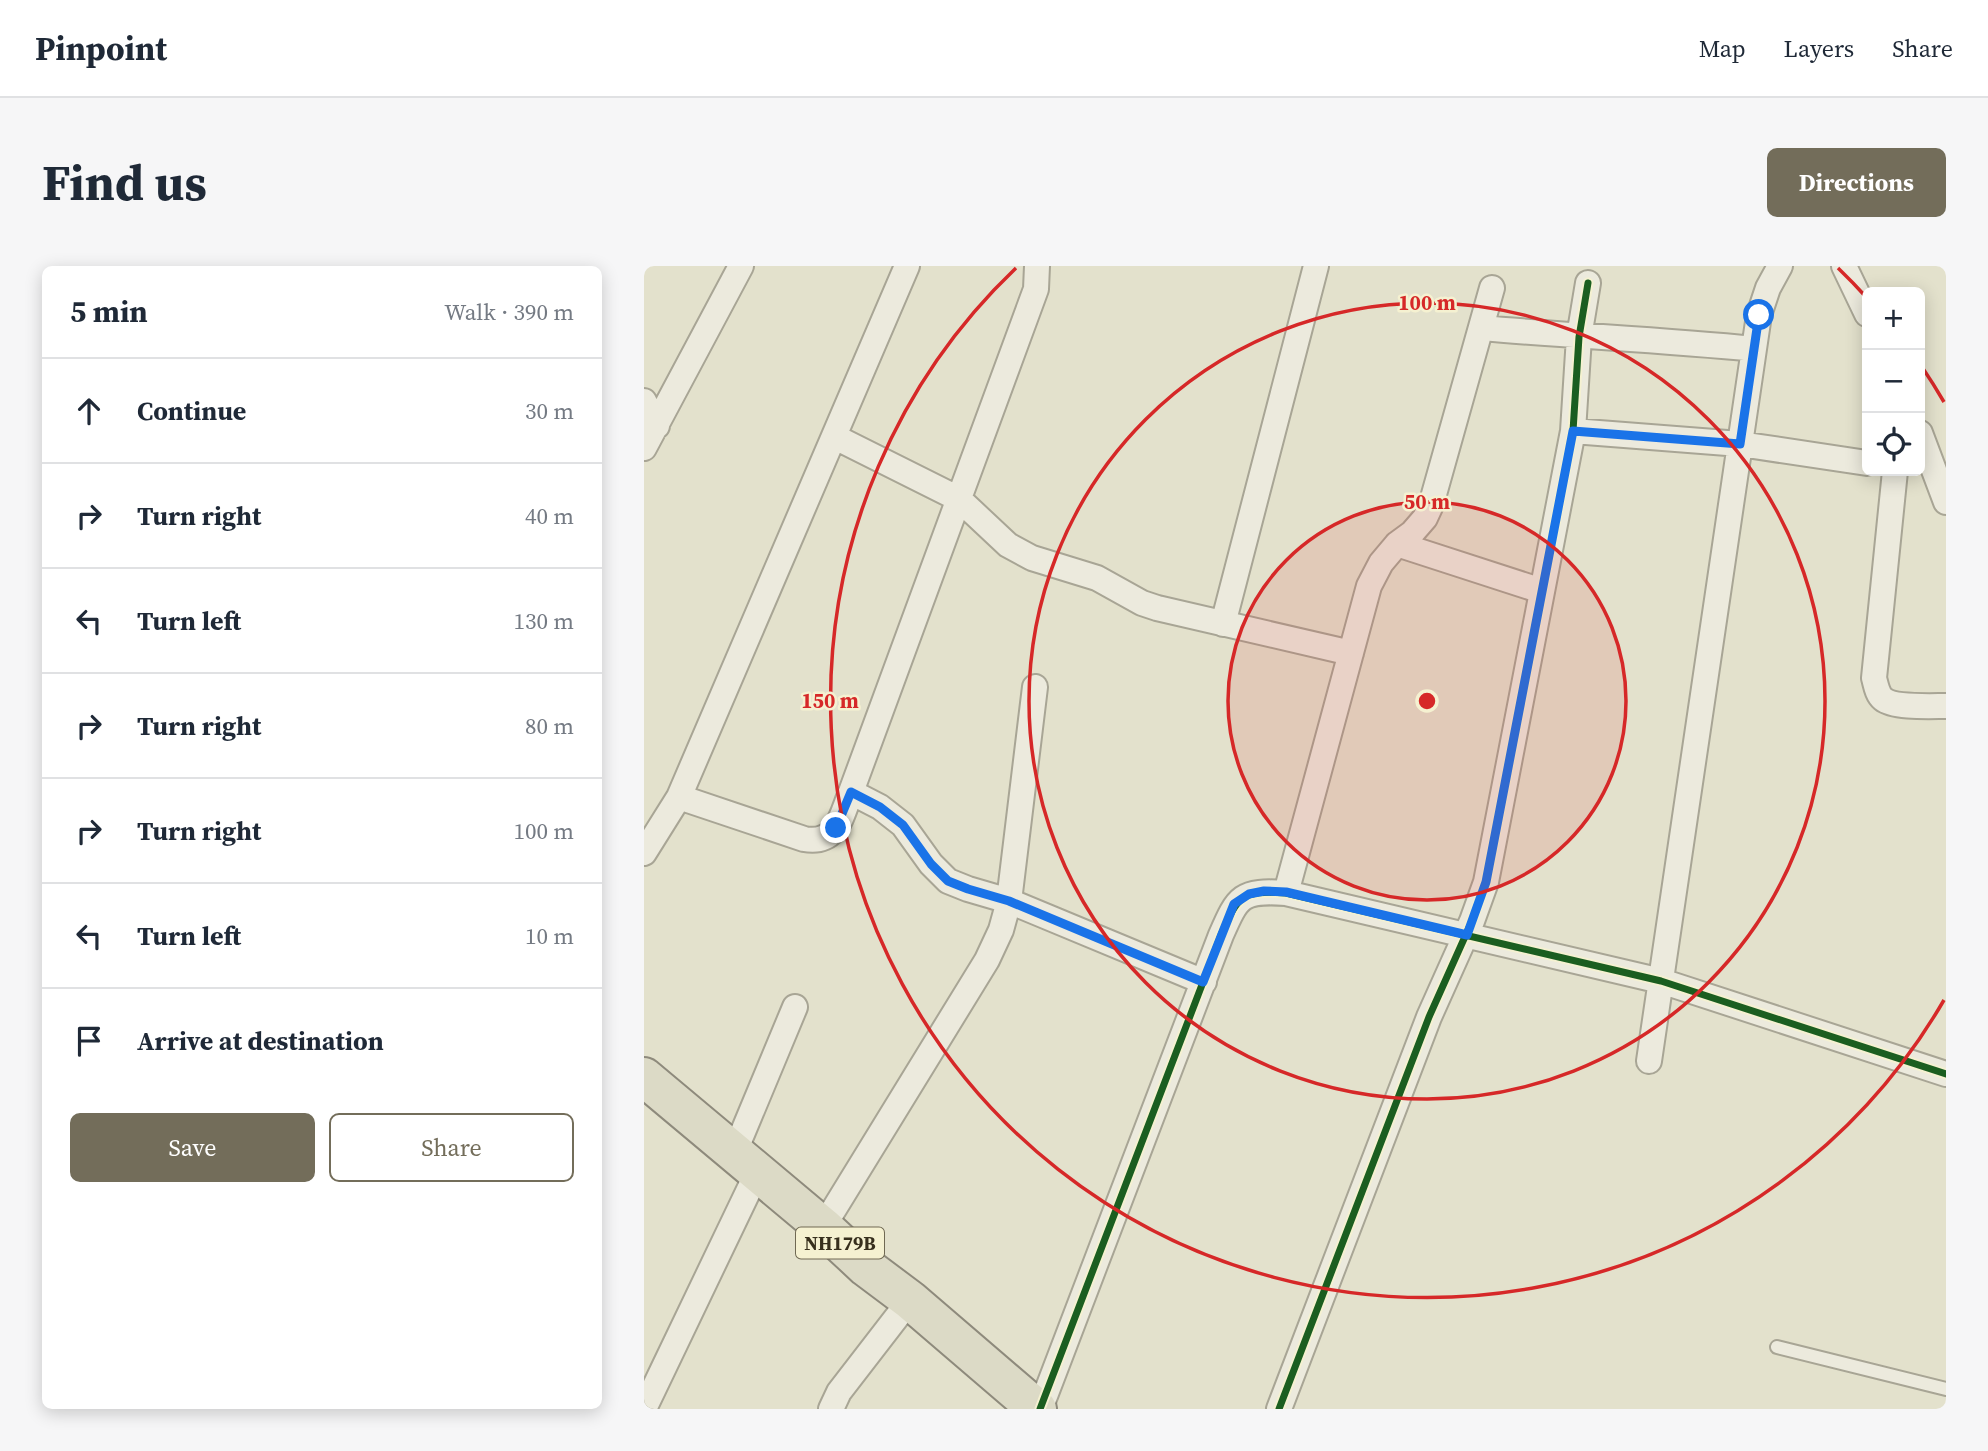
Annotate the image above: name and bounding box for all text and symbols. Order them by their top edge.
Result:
text: Pinpoint [35,26,167,71]
text: Map [1699,32,1746,65]
text: Layers [1784,32,1854,65]
text: Share [1892,32,1953,65]
button: Directions [1767,148,1946,217]
text: Find us [42,149,207,216]
map controls [1862,287,1925,476]
button: + [1862,287,1925,350]
text: 100 m [1398,288,1456,317]
text: 5 min [70,291,148,332]
text: Walk · 390 m [444,296,574,328]
route start [1743,299,1774,330]
button: − [1862,350,1925,413]
icon: ahead [70,392,108,430]
text: Continue [137,393,246,429]
text: 30 m [525,395,574,427]
button: locate [1862,413,1925,476]
text: 50 m [1404,487,1450,516]
icon: right [70,497,108,535]
text: Turn right [137,498,261,534]
text: 40 m [525,500,574,532]
icon: left [70,602,108,640]
text: Turn left [137,603,241,639]
text: 130 m [513,605,574,637]
text: 150 m [801,686,859,715]
centre of rings [1415,689,1439,713]
icon: right [70,707,108,745]
text: Turn right [137,708,261,744]
text: 80 m [525,710,574,742]
icon: right [70,812,108,850]
route end [820,812,851,843]
text: Turn right [137,813,261,849]
text: 100 m [513,815,574,847]
icon: left [70,917,108,955]
text: Turn left [137,918,241,954]
text: 10 m [525,920,574,952]
icon: arrive [70,1022,108,1060]
text: Arrive at destination [137,1023,384,1059]
button: Save [70,1113,315,1182]
button: Share [329,1113,574,1182]
road number: NH179B [796,1228,884,1259]

